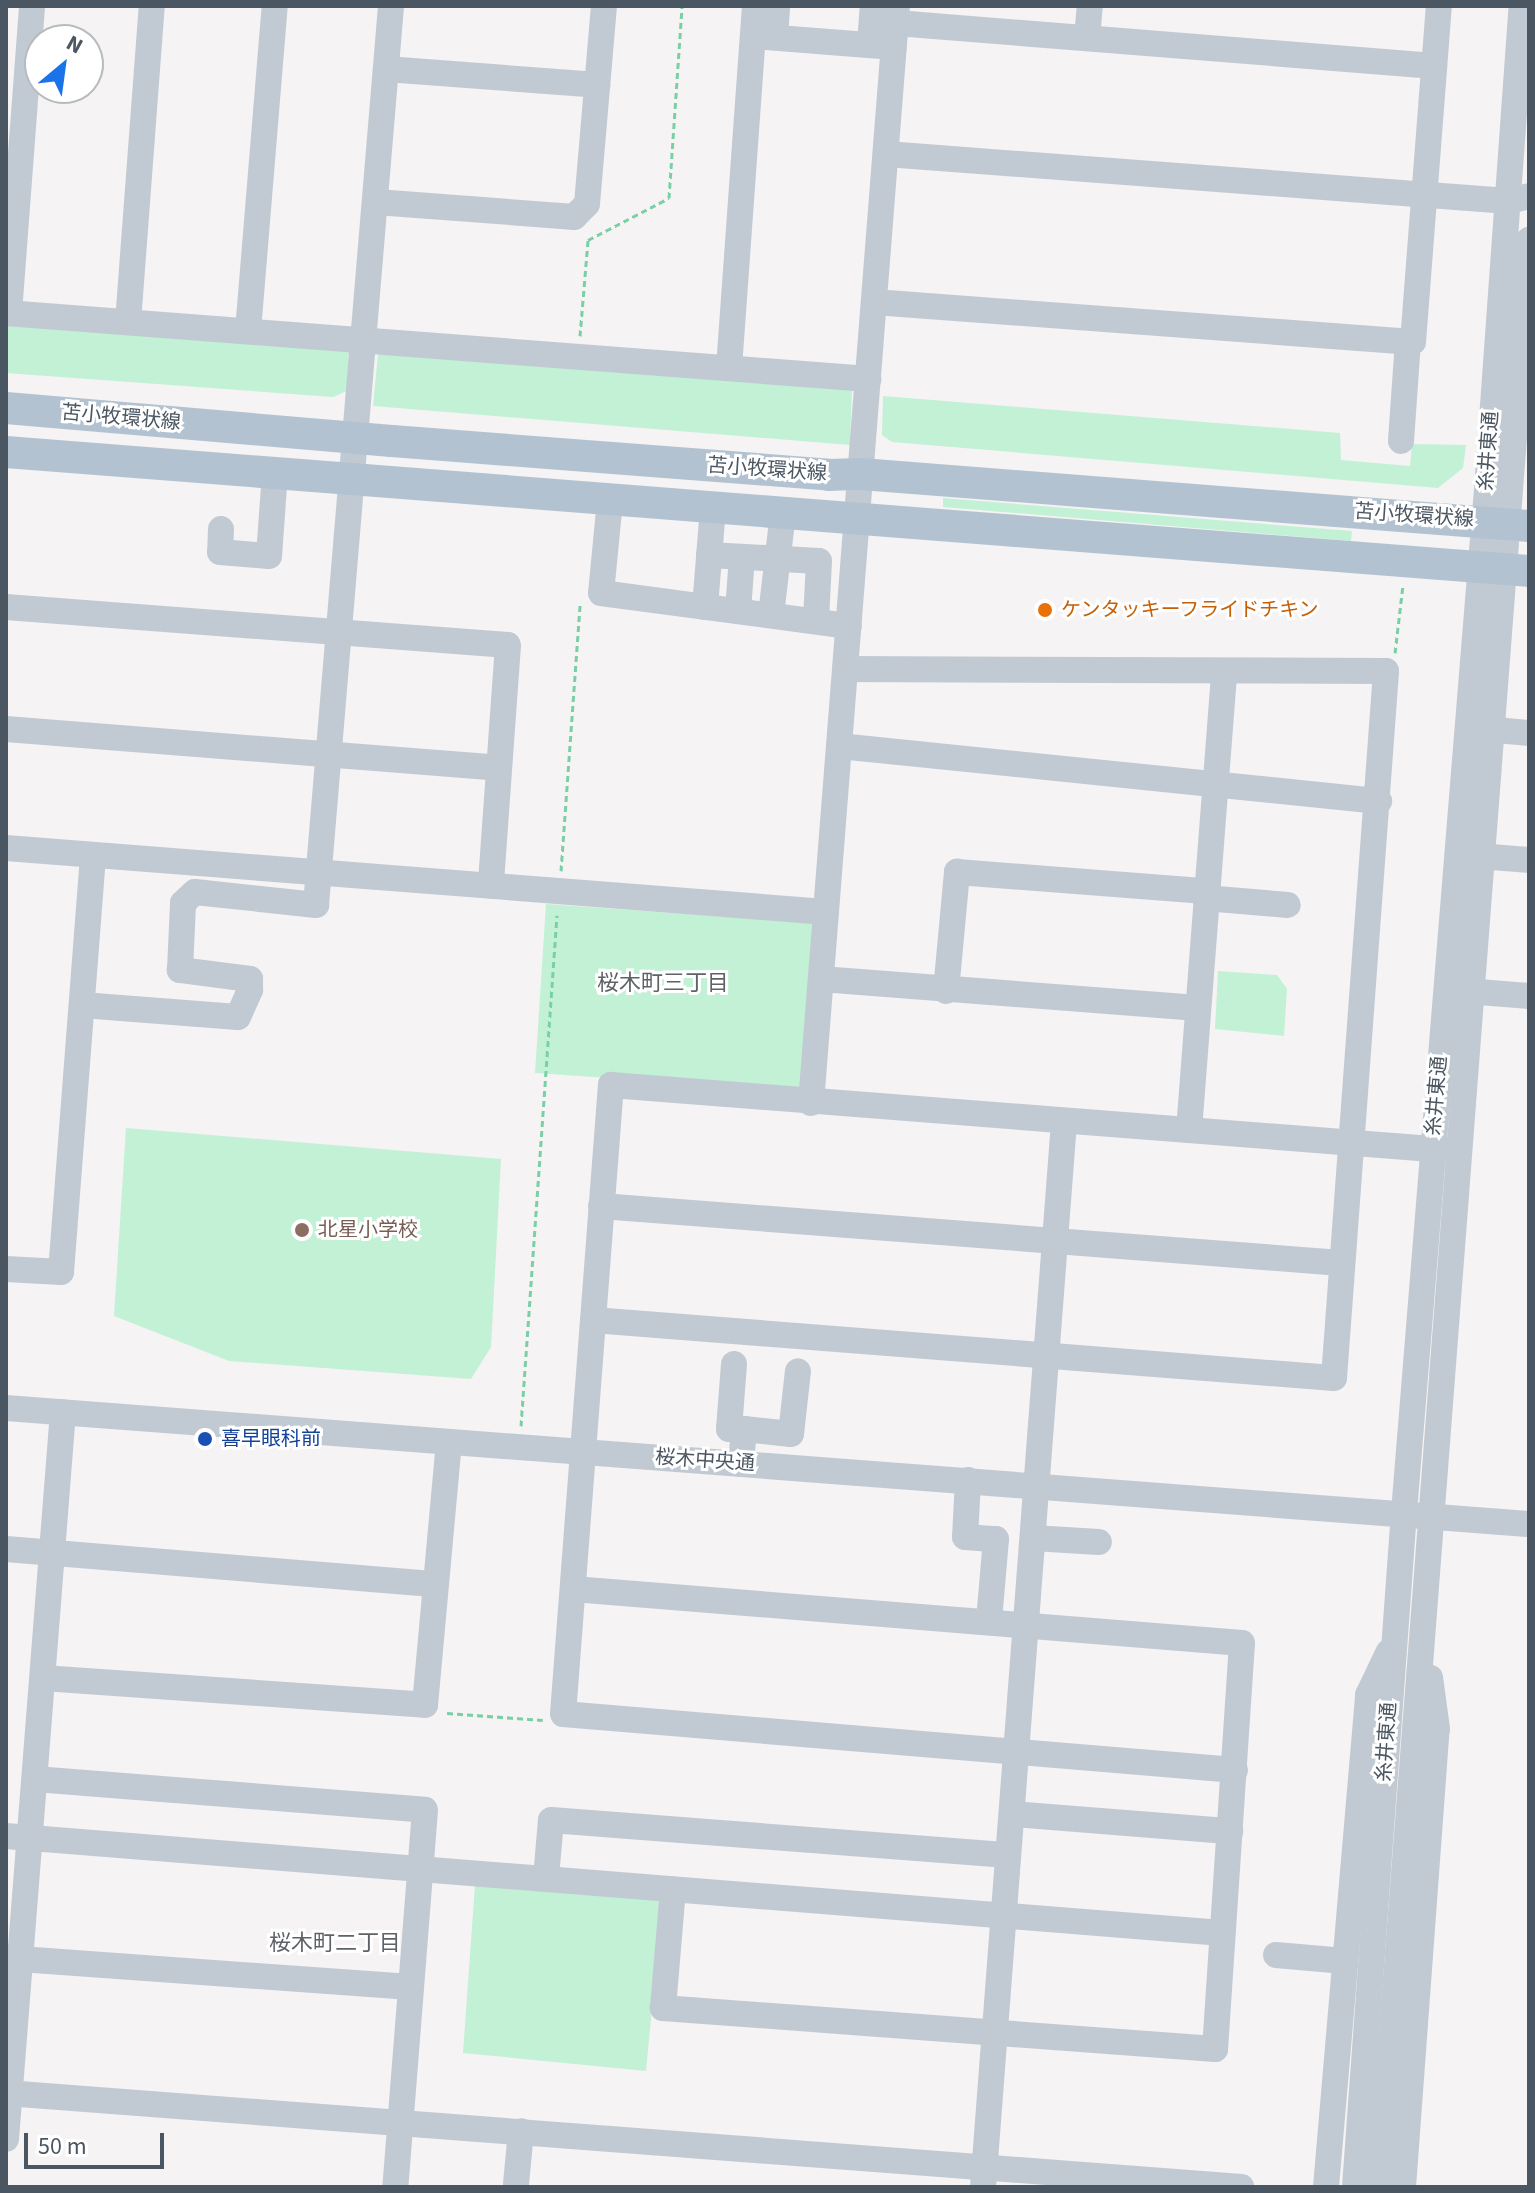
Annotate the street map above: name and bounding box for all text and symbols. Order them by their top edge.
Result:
north arrow [24,24,104,104]
text: N [60,27,89,62]
street label: 苫小牧環状線 [60,401,182,435]
street label: 糸井東通 [1474,410,1504,492]
street label: 苫小牧環状線 [706,454,828,486]
street label: 苫小牧環状線 [1353,500,1475,532]
place label: ケンタッキーフライドチキン [1061,598,1321,622]
marker: ケンタッキーフライドチキン [1036,601,1054,619]
district label: 桜木町三丁目 [597,971,729,997]
street label: 糸井東通 [1422,1055,1452,1137]
place label: 北星小学校 [318,1218,418,1242]
marker: 北星小学校 [293,1221,311,1239]
place label: 喜早眼科前 [221,1427,321,1451]
marker: 喜早眼科前 [196,1430,214,1448]
street label: 桜木中央通 [654,1446,756,1476]
street label: 糸井東通 [1372,1701,1402,1783]
district label: 桜木町二丁目 [269,1931,401,1957]
scale bar [28,2117,168,2167]
text: 50 m [38,2129,87,2164]

